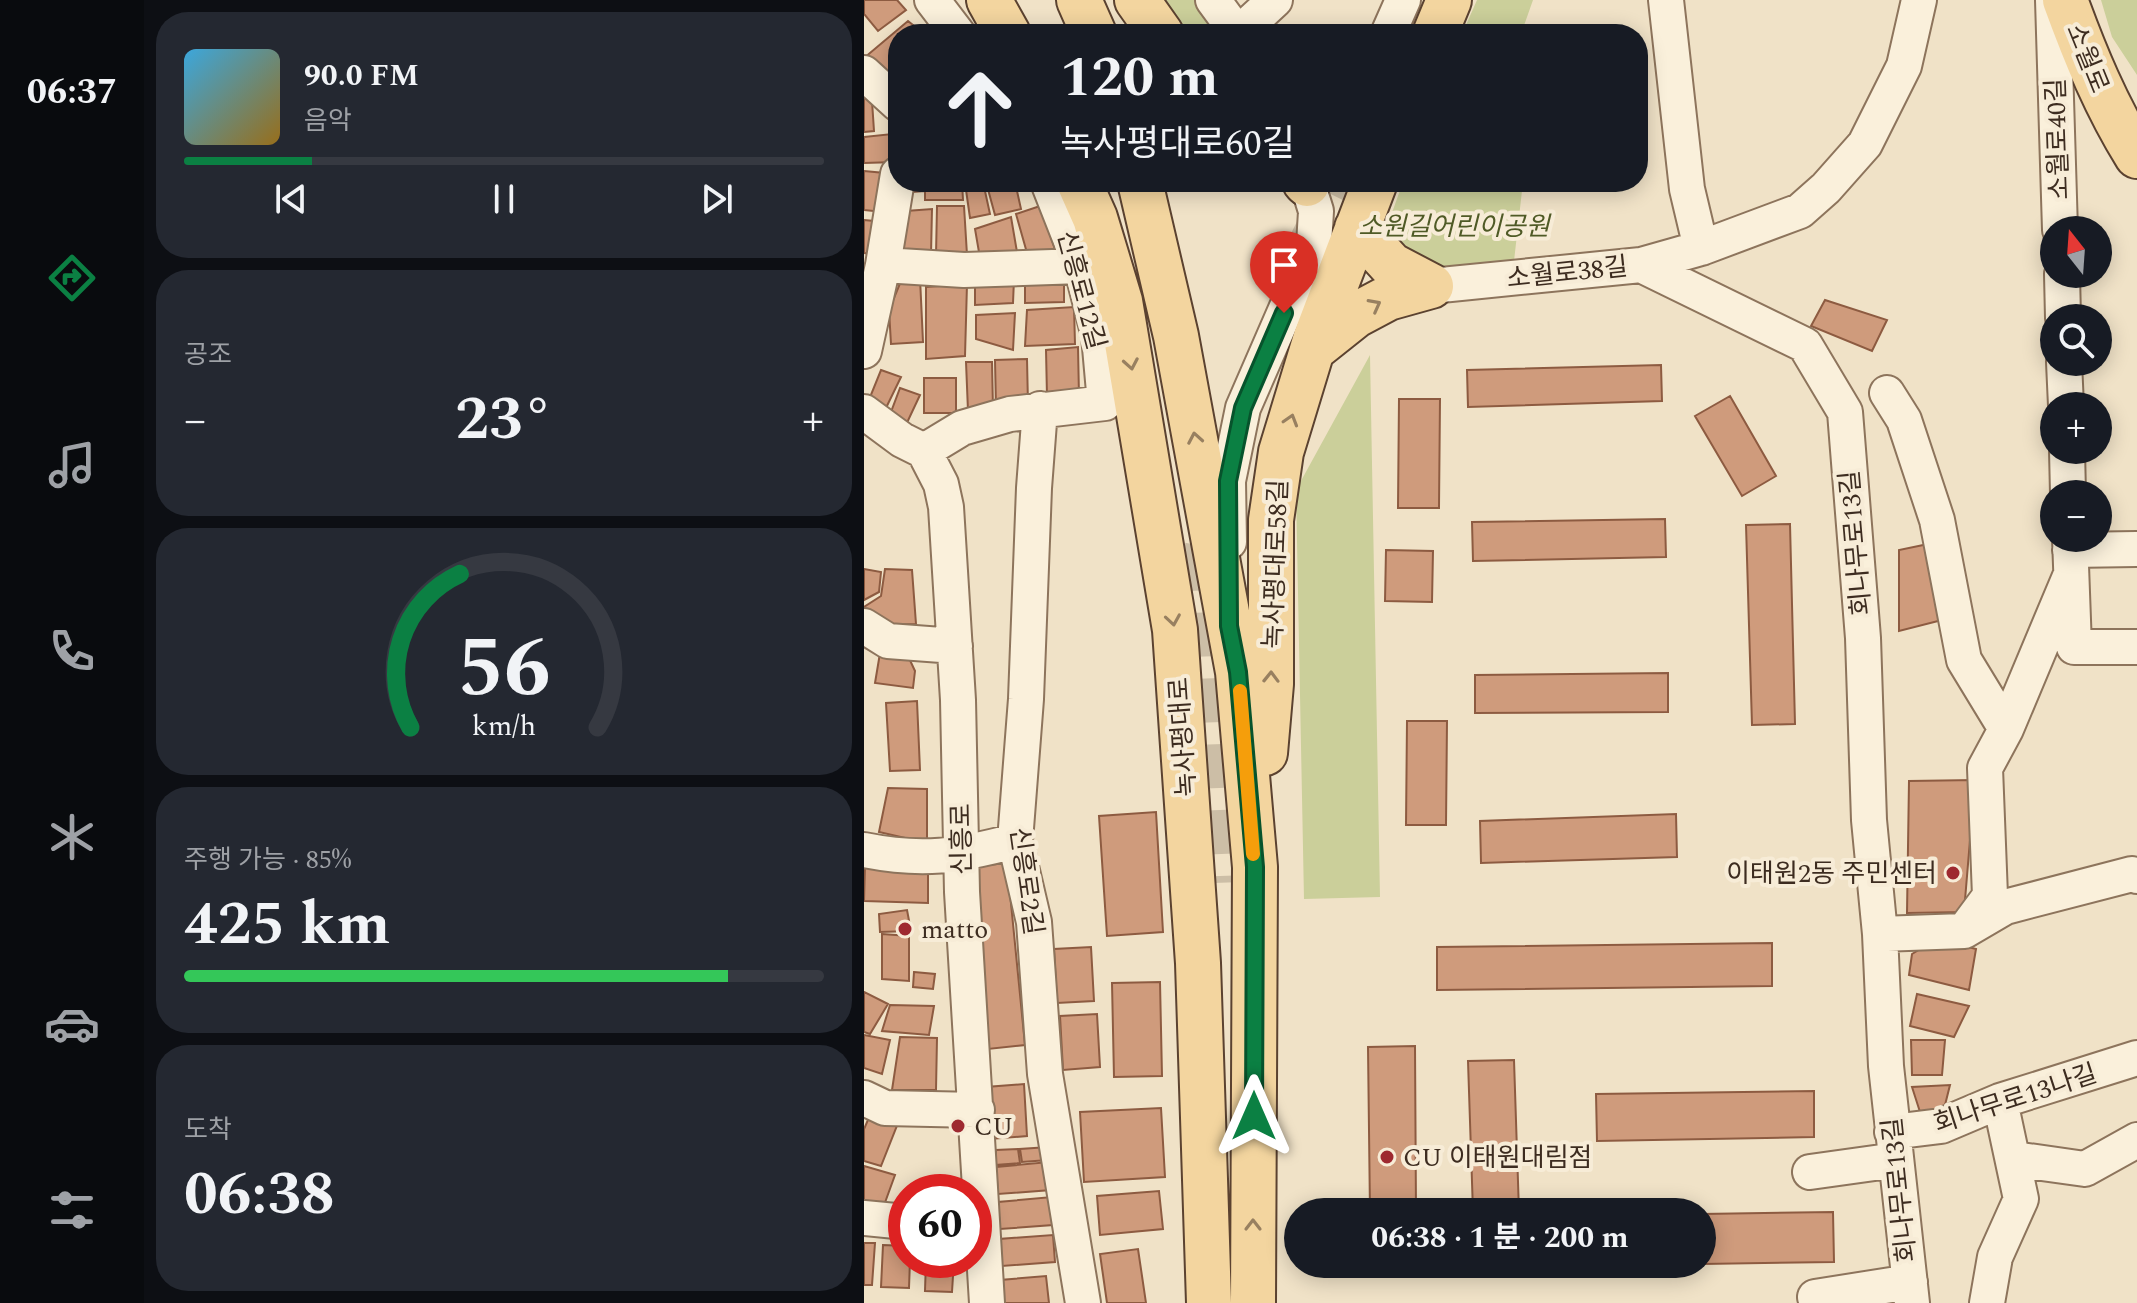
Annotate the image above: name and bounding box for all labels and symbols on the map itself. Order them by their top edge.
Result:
street label: 소월로 [2055,18,2119,99]
street label: 소월로40길 [2036,77,2080,200]
park label: 소원길어린이공원 [1358,207,1552,247]
north arrow [2040,216,2112,288]
street label: 신흥로12길 [1046,226,1116,354]
pin [1250,231,1318,313]
street label: 소월로38길 [1505,247,1630,299]
one-way arrow [1367,299,1382,314]
one-way arrow [1121,357,1138,371]
one-way arrow [1282,413,1298,427]
one-way arrow [1187,431,1204,444]
street label: 회나무로13길 [1830,469,1882,617]
street label: 녹사평대로58길 [1253,479,1299,649]
one-way arrow [1164,614,1181,627]
one-way arrow [1262,670,1279,683]
street label: 녹사평대로 [1159,676,1207,798]
street label: 신흥로 [941,803,983,875]
street label: 신흥로2길 [999,825,1053,938]
place label: 이태원2동 주민센터 [1726,854,1937,894]
marker: 이태원2동 주민센터 [1944,864,1962,882]
place label: matto [921,910,988,950]
marker: matto [896,920,914,938]
street label: 회나무로13나길 [1929,1054,2102,1144]
position arrow [1212,1074,1296,1158]
place label: CU [974,1107,1013,1147]
street label: 회나무로13길 [1872,1115,1927,1264]
marker: CU [949,1117,967,1135]
place label: CU 이태원대림점 [1403,1138,1592,1178]
marker: CU 이태원대림점 [1378,1148,1396,1166]
speed limit sign: 60 [888,1174,992,1278]
one-way arrow [1244,1218,1262,1231]

